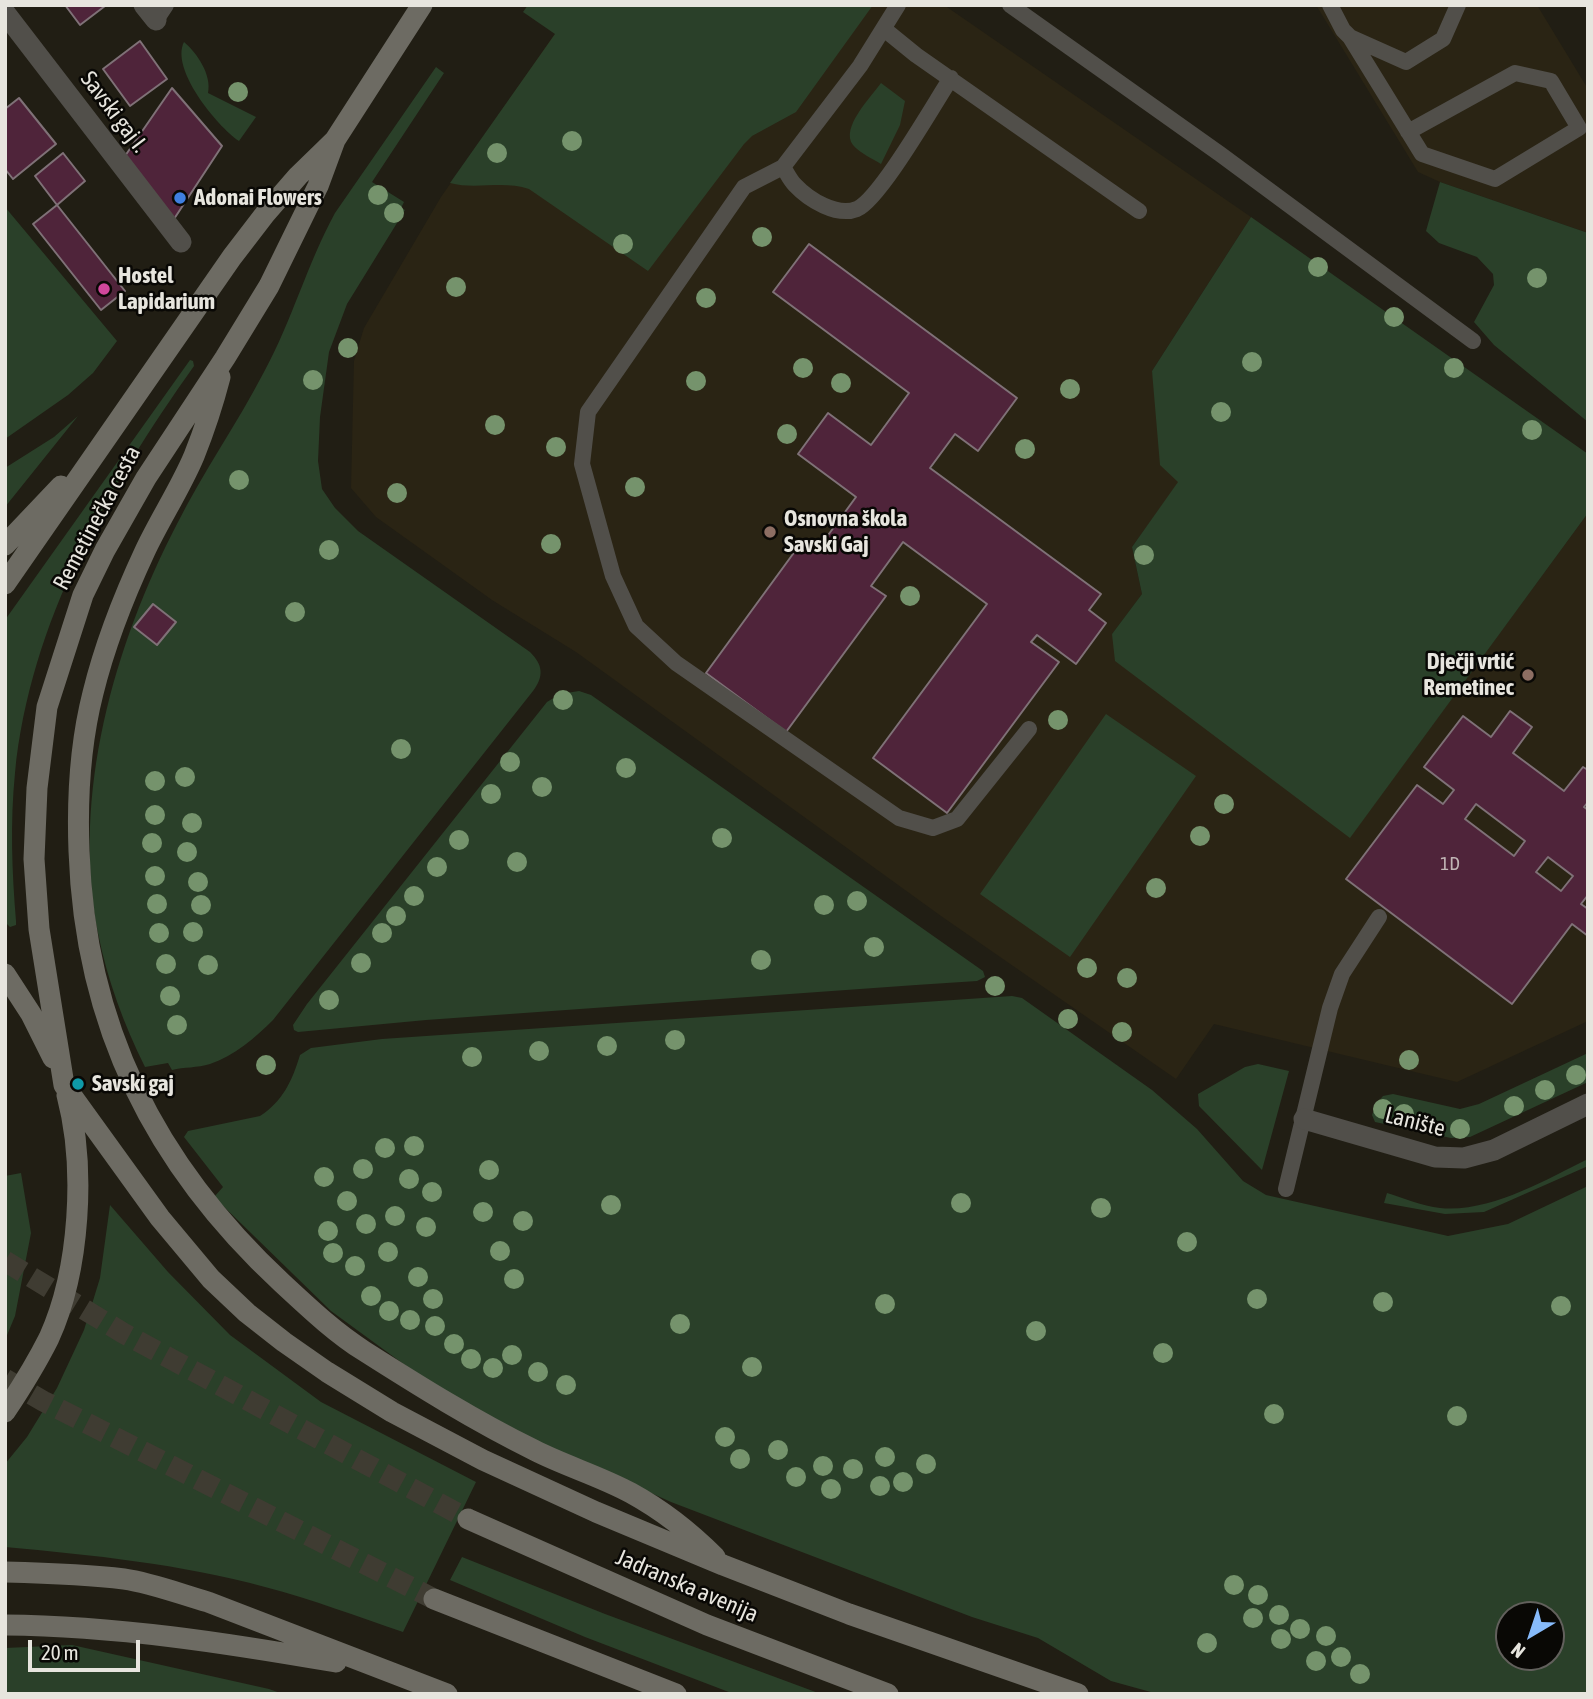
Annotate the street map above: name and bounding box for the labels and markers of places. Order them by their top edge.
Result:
place label: Adonai Flowers [194,184,322,212]
marker: Adonai Flowers [172,190,188,206]
place label: Hostel Lapidarium [118,262,215,316]
marker: Hostel Lapidarium [96,281,112,297]
place label: Osnovna škola Savski Gaj [784,505,907,559]
marker: Osnovna škola Savski Gaj [762,524,778,540]
place label: Dječji vrtić Remetinec [1423,648,1514,702]
marker: Dječji vrtić Remetinec [1520,667,1536,683]
place label: Savski gaj [92,1070,174,1098]
marker: Savski gaj [70,1076,86,1092]

